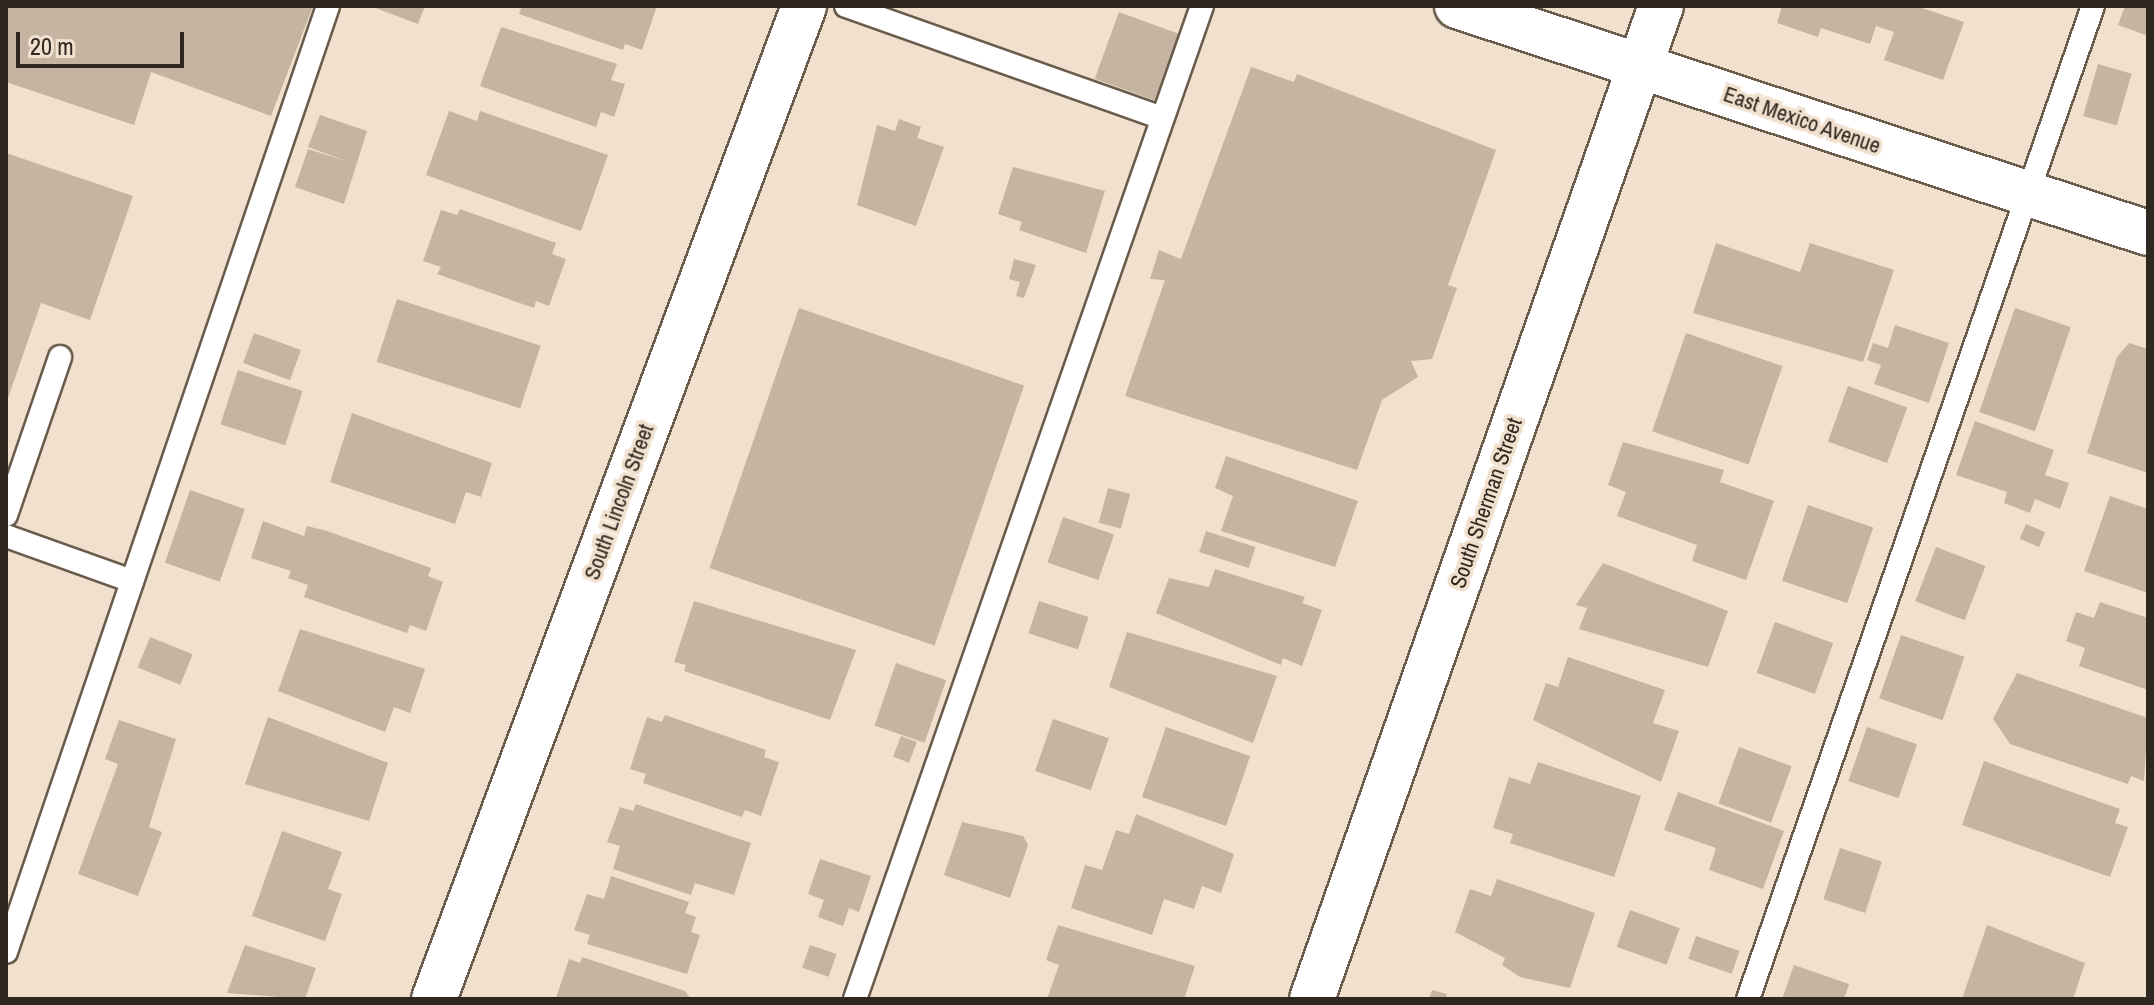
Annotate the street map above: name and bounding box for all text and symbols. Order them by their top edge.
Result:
scale bar [20,16,188,66]
text: 20 m [30,30,74,62]
street label: East Mexico Avenue [1720,81,1884,159]
street label: South Sherman Street [1444,414,1528,592]
street label: South Lincoln Street [579,421,659,583]

